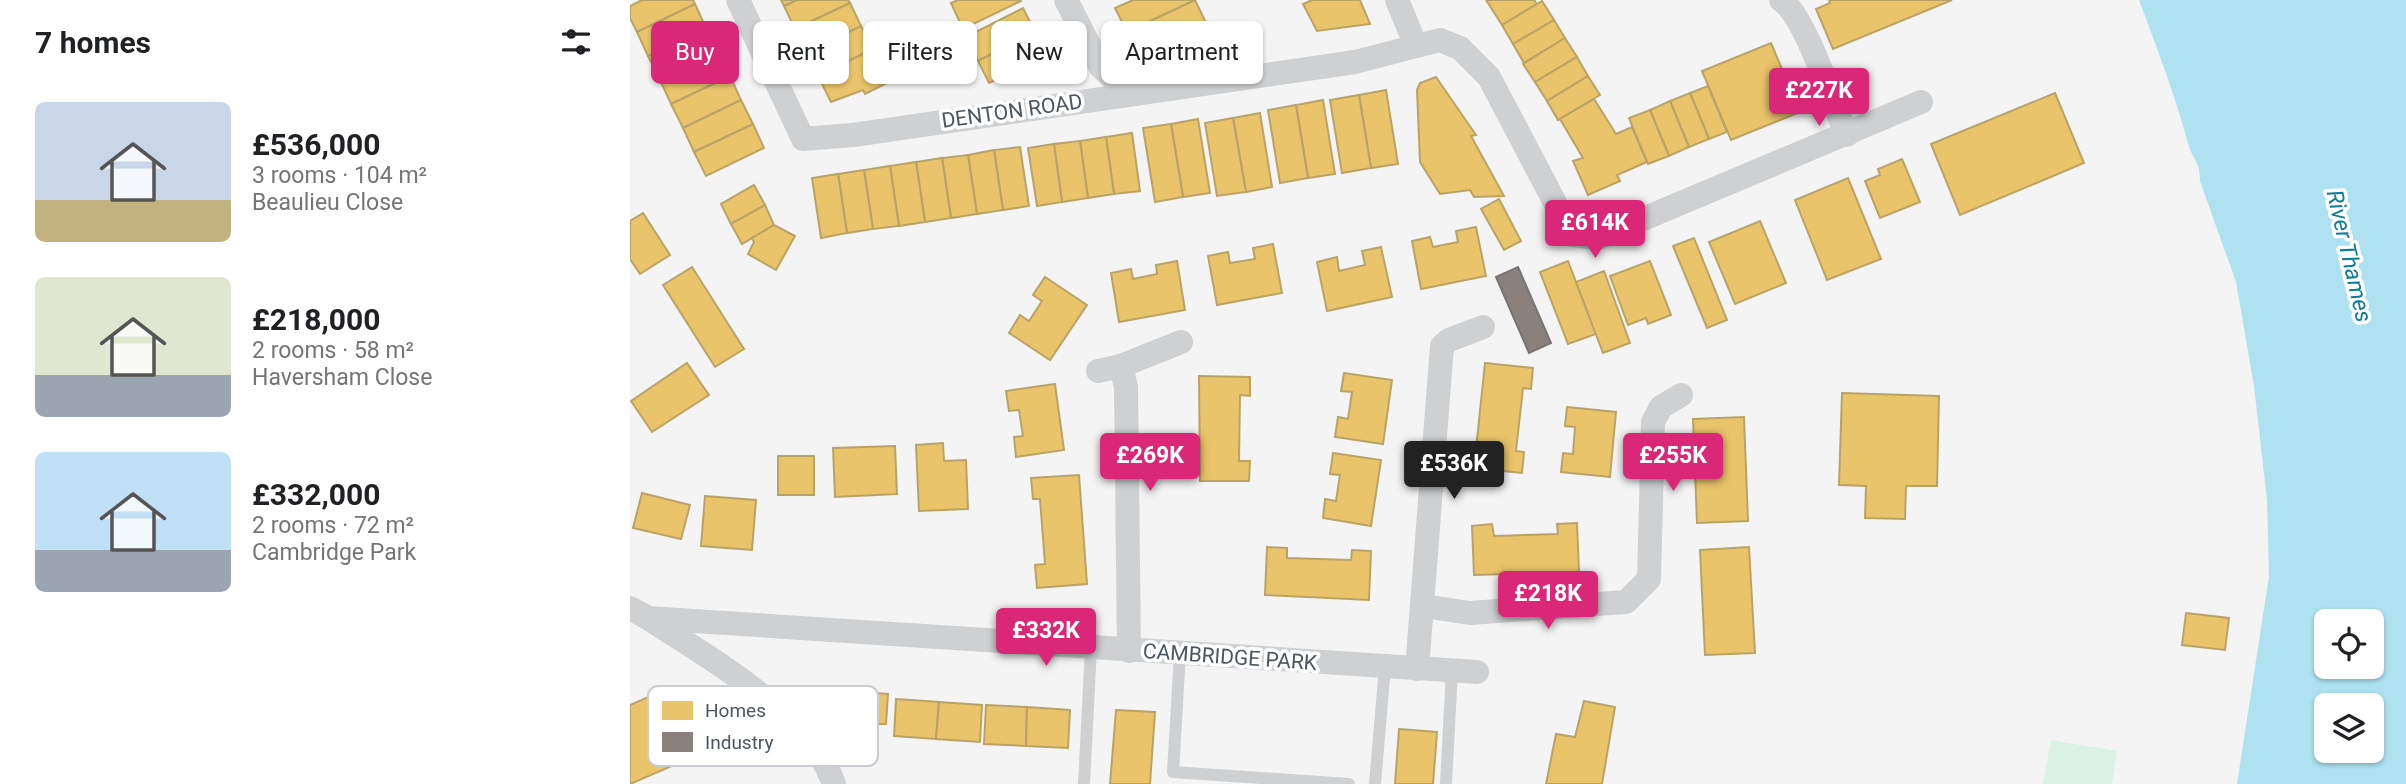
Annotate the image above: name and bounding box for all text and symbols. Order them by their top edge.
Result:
chip: Buy [651,21,739,84]
chip: Rent [753,21,849,84]
chip: Filters [863,21,977,84]
chip: New [991,21,1087,84]
chip: Apartment [1101,21,1263,84]
icon: filters [557,23,595,61]
text: 7 homes [35,25,151,60]
pin: £227K [1770,68,1868,128]
text: £227K [1785,77,1853,104]
street label: DENTON ROAD [940,89,1084,133]
text: £536,000 [252,127,380,162]
icon: home [91,130,175,214]
text: 3 rooms · 104 m² [252,162,427,189]
water label: River Thames [2321,187,2377,325]
text: Beaulieu Close [252,189,403,216]
pin: £614K [1546,201,1644,260]
text: £614K [1561,209,1629,236]
text: £218,000 [252,302,380,337]
icon: home [91,305,175,389]
text: 2 rooms · 58 m² [252,337,414,364]
text: Haversham Close [252,364,432,391]
pin: £269K [1101,434,1199,493]
pin: £255K [1624,434,1722,493]
text: £269K [1116,442,1184,469]
pin: £536K [1405,442,1503,501]
text: £255K [1639,442,1707,469]
text: £536K [1420,450,1488,477]
text: £332,000 [252,477,380,512]
icon: home [91,480,175,564]
text: 2 rooms · 72 m² [252,512,414,539]
text: Cambridge Park [252,539,416,566]
pin: £218K [1499,572,1597,631]
text: £218K [1514,580,1582,607]
pin: £332K [997,608,1095,668]
map controls [2314,609,2384,763]
button: locate [2314,609,2384,679]
text: £332K [1012,617,1080,644]
street label: CAMBRIDGE PARK [1142,639,1319,675]
legend [648,686,878,766]
button: layers [2314,693,2384,763]
text: Homes [705,699,766,722]
text: Industry [705,731,773,754]

